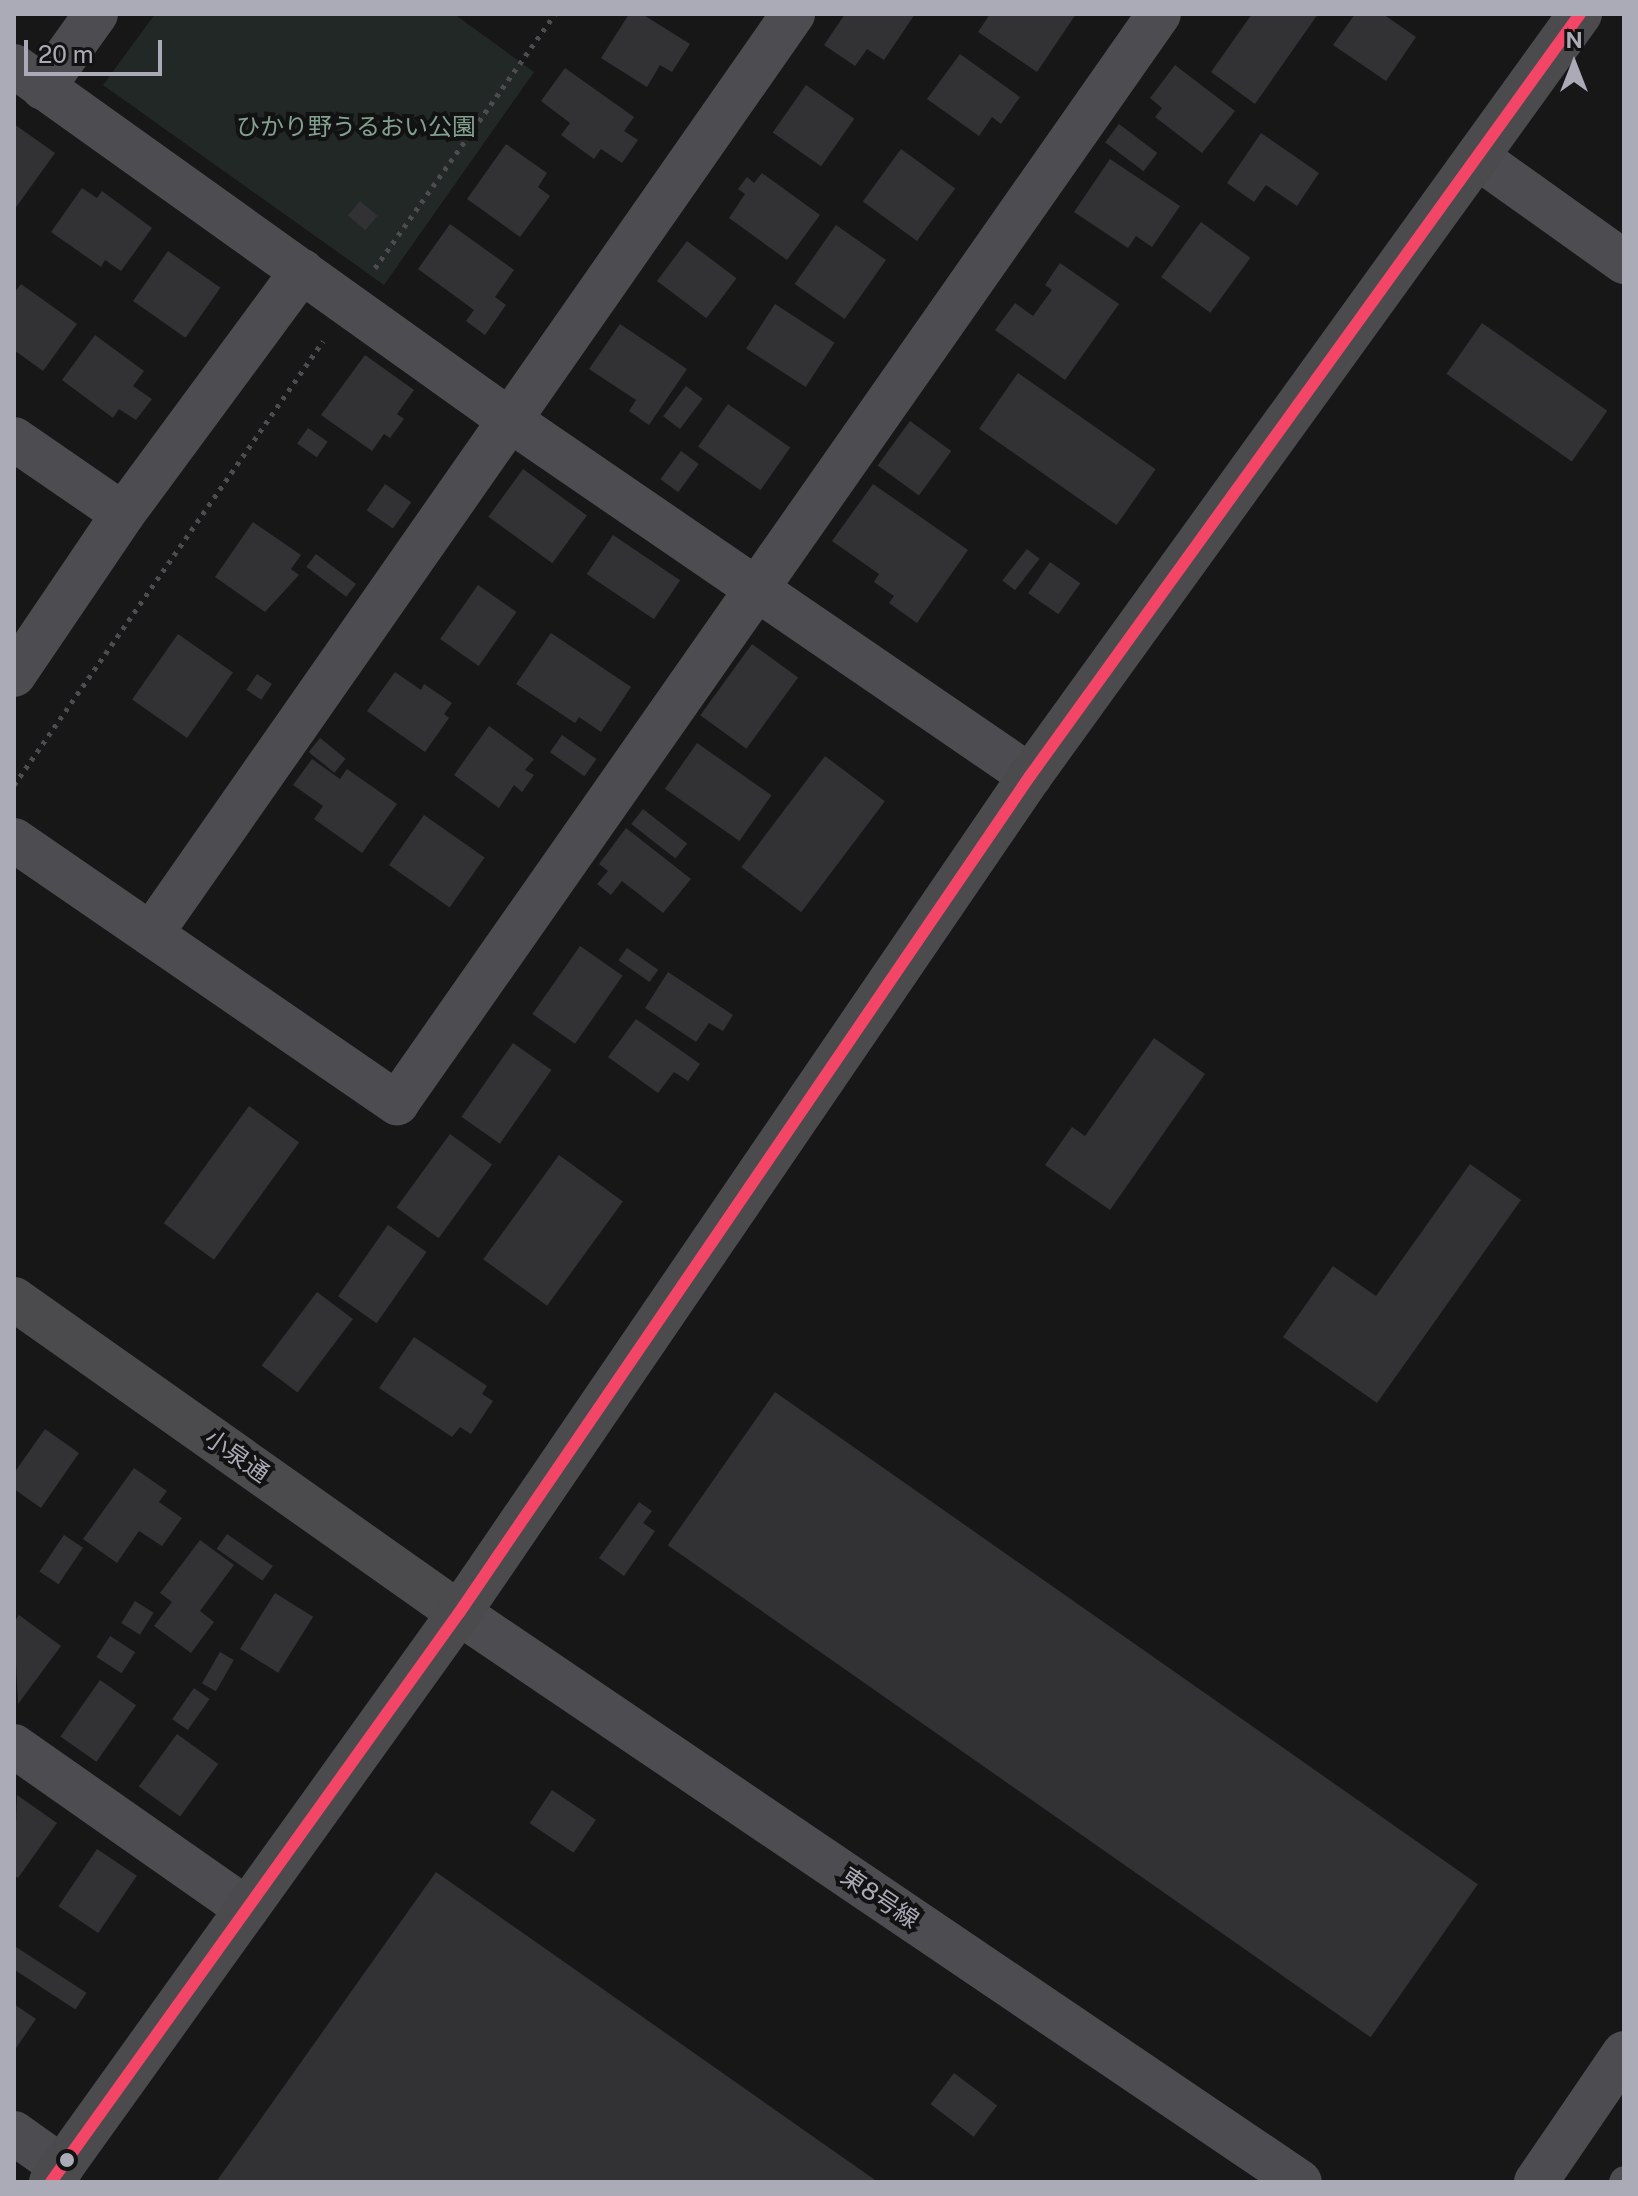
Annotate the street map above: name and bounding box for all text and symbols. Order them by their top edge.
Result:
scale bar [28,24,166,74]
north arrow [1534,24,1614,104]
text: N [1565,27,1583,53]
text: 20 m [38,40,94,68]
park label: ひかり野うるおい公園 [236,113,476,141]
street label: 小泉通 [199,1424,275,1488]
street label: 東8号線 [836,1862,924,1934]
unlabelled marker [59,2152,75,2168]

